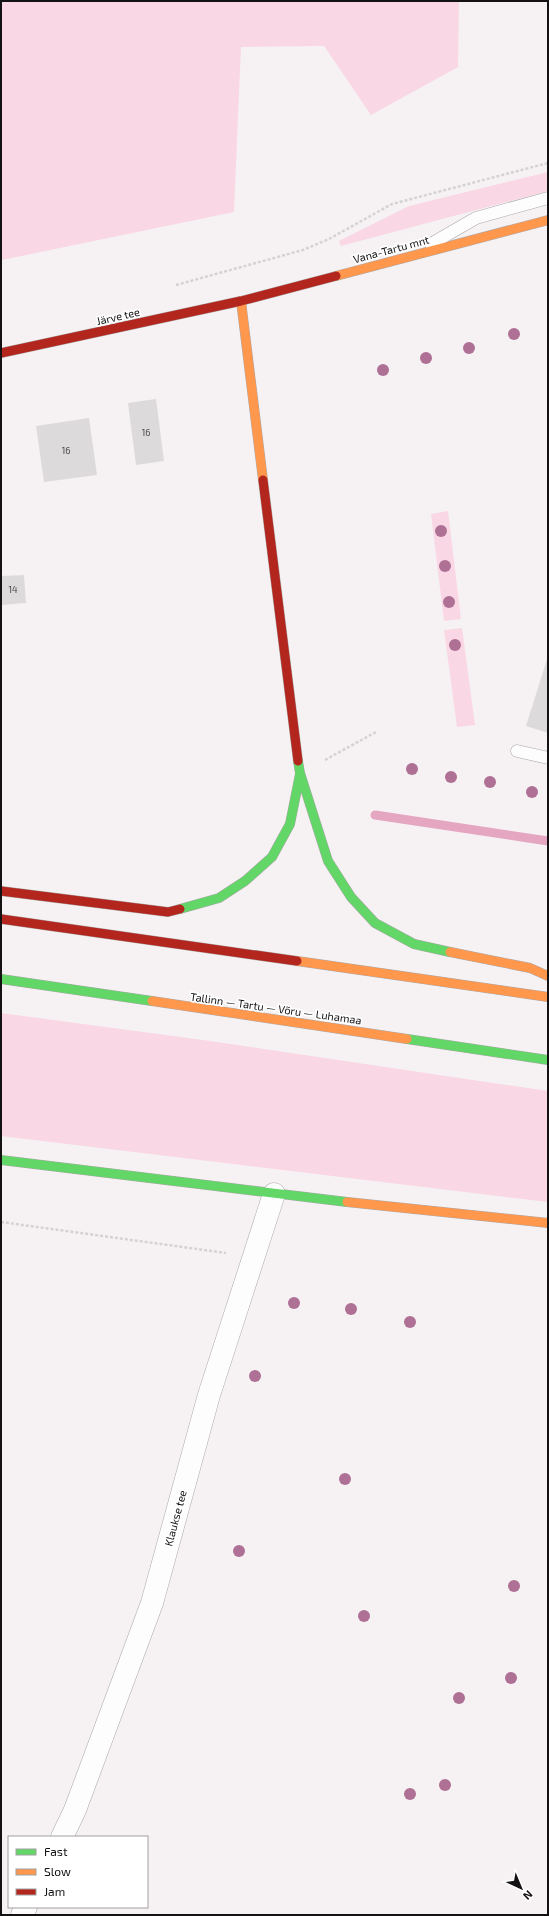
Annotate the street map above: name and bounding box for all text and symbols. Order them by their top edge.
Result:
street label: Vana-Tartu mnt [352,233,430,265]
street label: Järve tee [95,305,141,327]
house number: 16 [142,427,150,438]
house number: 16 [62,445,70,456]
house number: 14 [8,584,18,595]
street label: Tallinn — Tartu — Võru — Luhamaa [190,990,362,1026]
street label: Klaukse tee [161,1488,189,1547]
legend [8,1836,148,1908]
text: Fast [44,1844,68,1858]
text: Slow [44,1864,71,1878]
north arrow [501,1868,541,1908]
text: Jam [44,1884,65,1898]
text: N [521,1888,536,1903]

